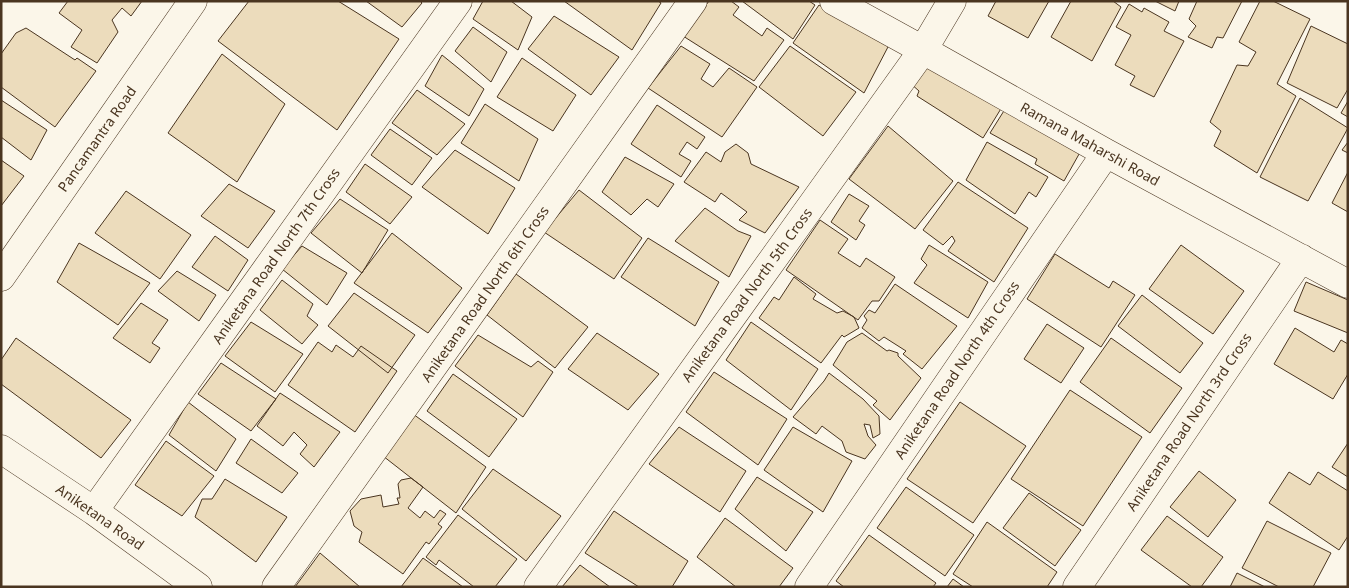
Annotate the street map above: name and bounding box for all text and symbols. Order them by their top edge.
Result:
street label: Pancamantra Road [53,82,140,195]
street label: Ramana Maharshi Road [1017,97,1163,190]
street label: Aniketana Road North 7th Cross [207,164,344,347]
street label: Aniketana Road North 6th Cross [416,202,553,385]
street label: Aniketana Road North 5th Cross [677,204,816,386]
street label: Aniketana Road North 4th Cross [890,277,1024,462]
street label: Aniketana Road North 3rd Cross [1122,329,1256,515]
street label: Aniketana Road [53,479,148,554]

